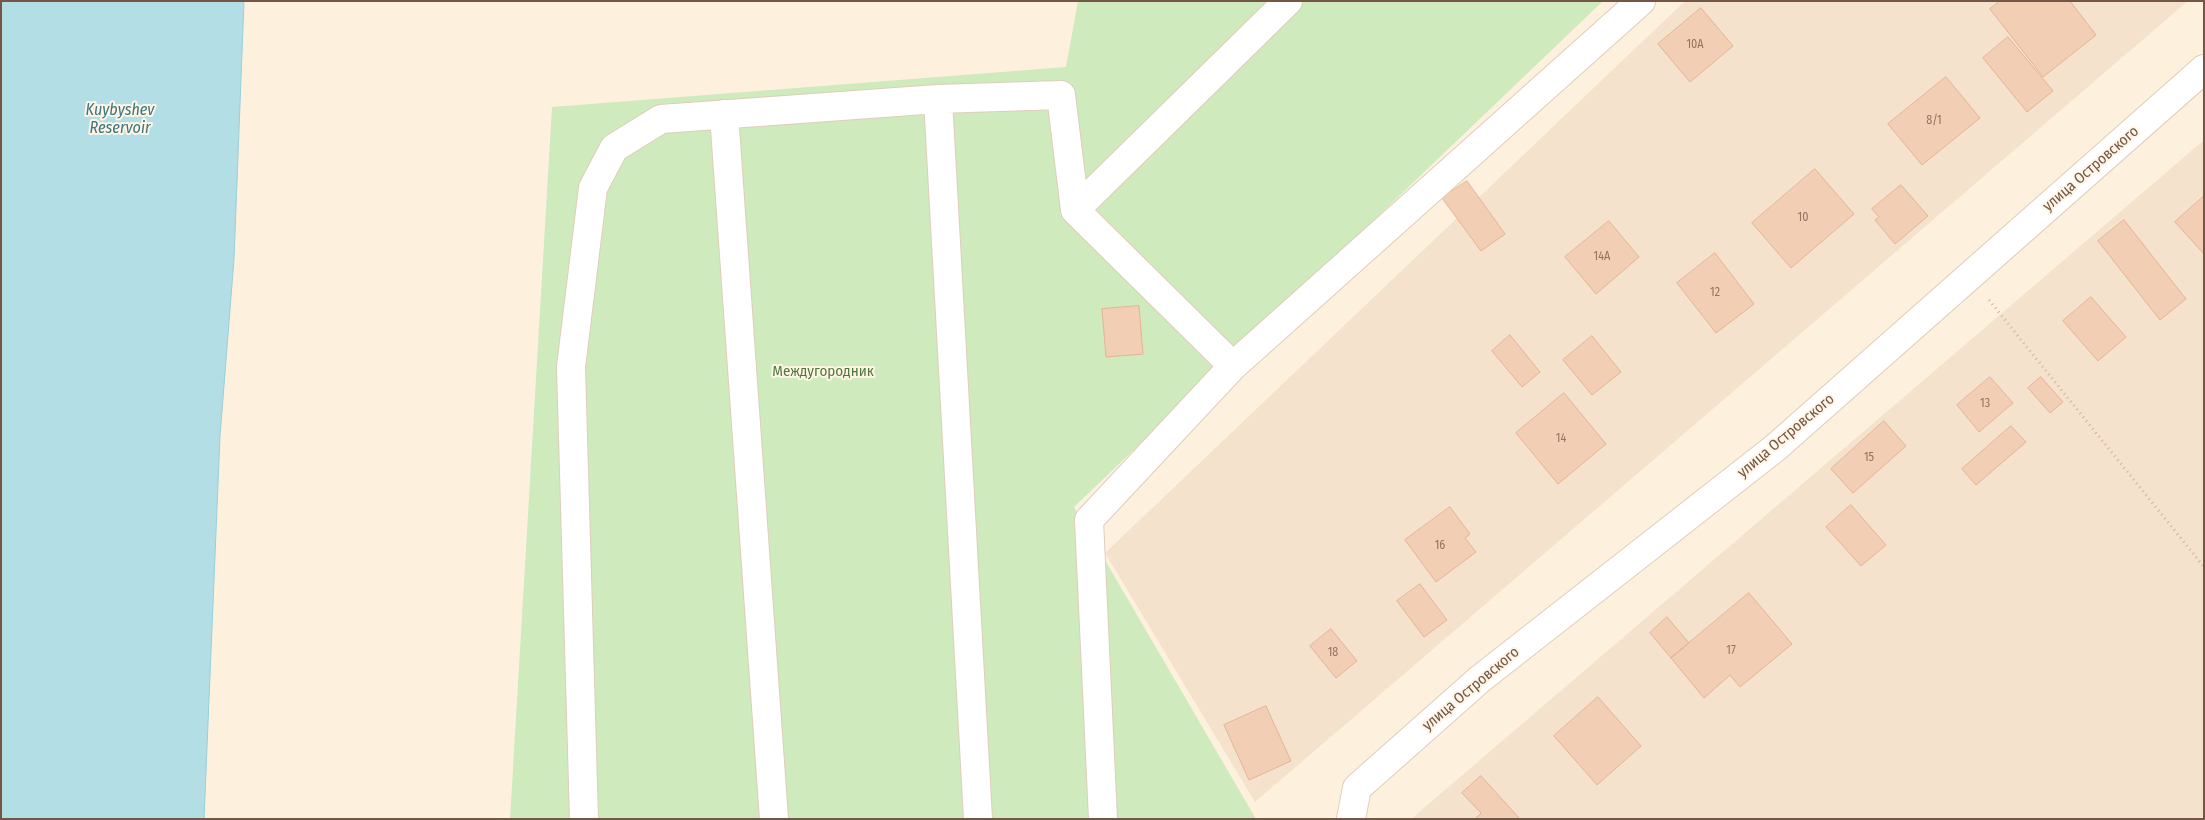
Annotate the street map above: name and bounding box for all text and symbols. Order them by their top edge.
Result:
house number: 10А [1686,38,1704,52]
water label: Kuybyshev Reservoir [86,101,154,139]
house number: 8/1 [1926,114,1942,128]
street label: улица Островского [2039,123,2143,215]
house number: 10 [1798,211,1808,225]
house number: 14А [1594,250,1610,264]
house number: 12 [1710,286,1720,300]
park label: Междугородник [772,363,874,381]
street label: улица Островского [1734,390,1838,482]
house number: 13 [1980,397,1990,411]
house number: 14 [1556,432,1566,446]
house number: 15 [1864,451,1874,465]
house number: 16 [1435,539,1445,553]
street label: улица Островского [1419,643,1523,735]
house number: 17 [1726,644,1736,658]
house number: 18 [1328,646,1338,660]

